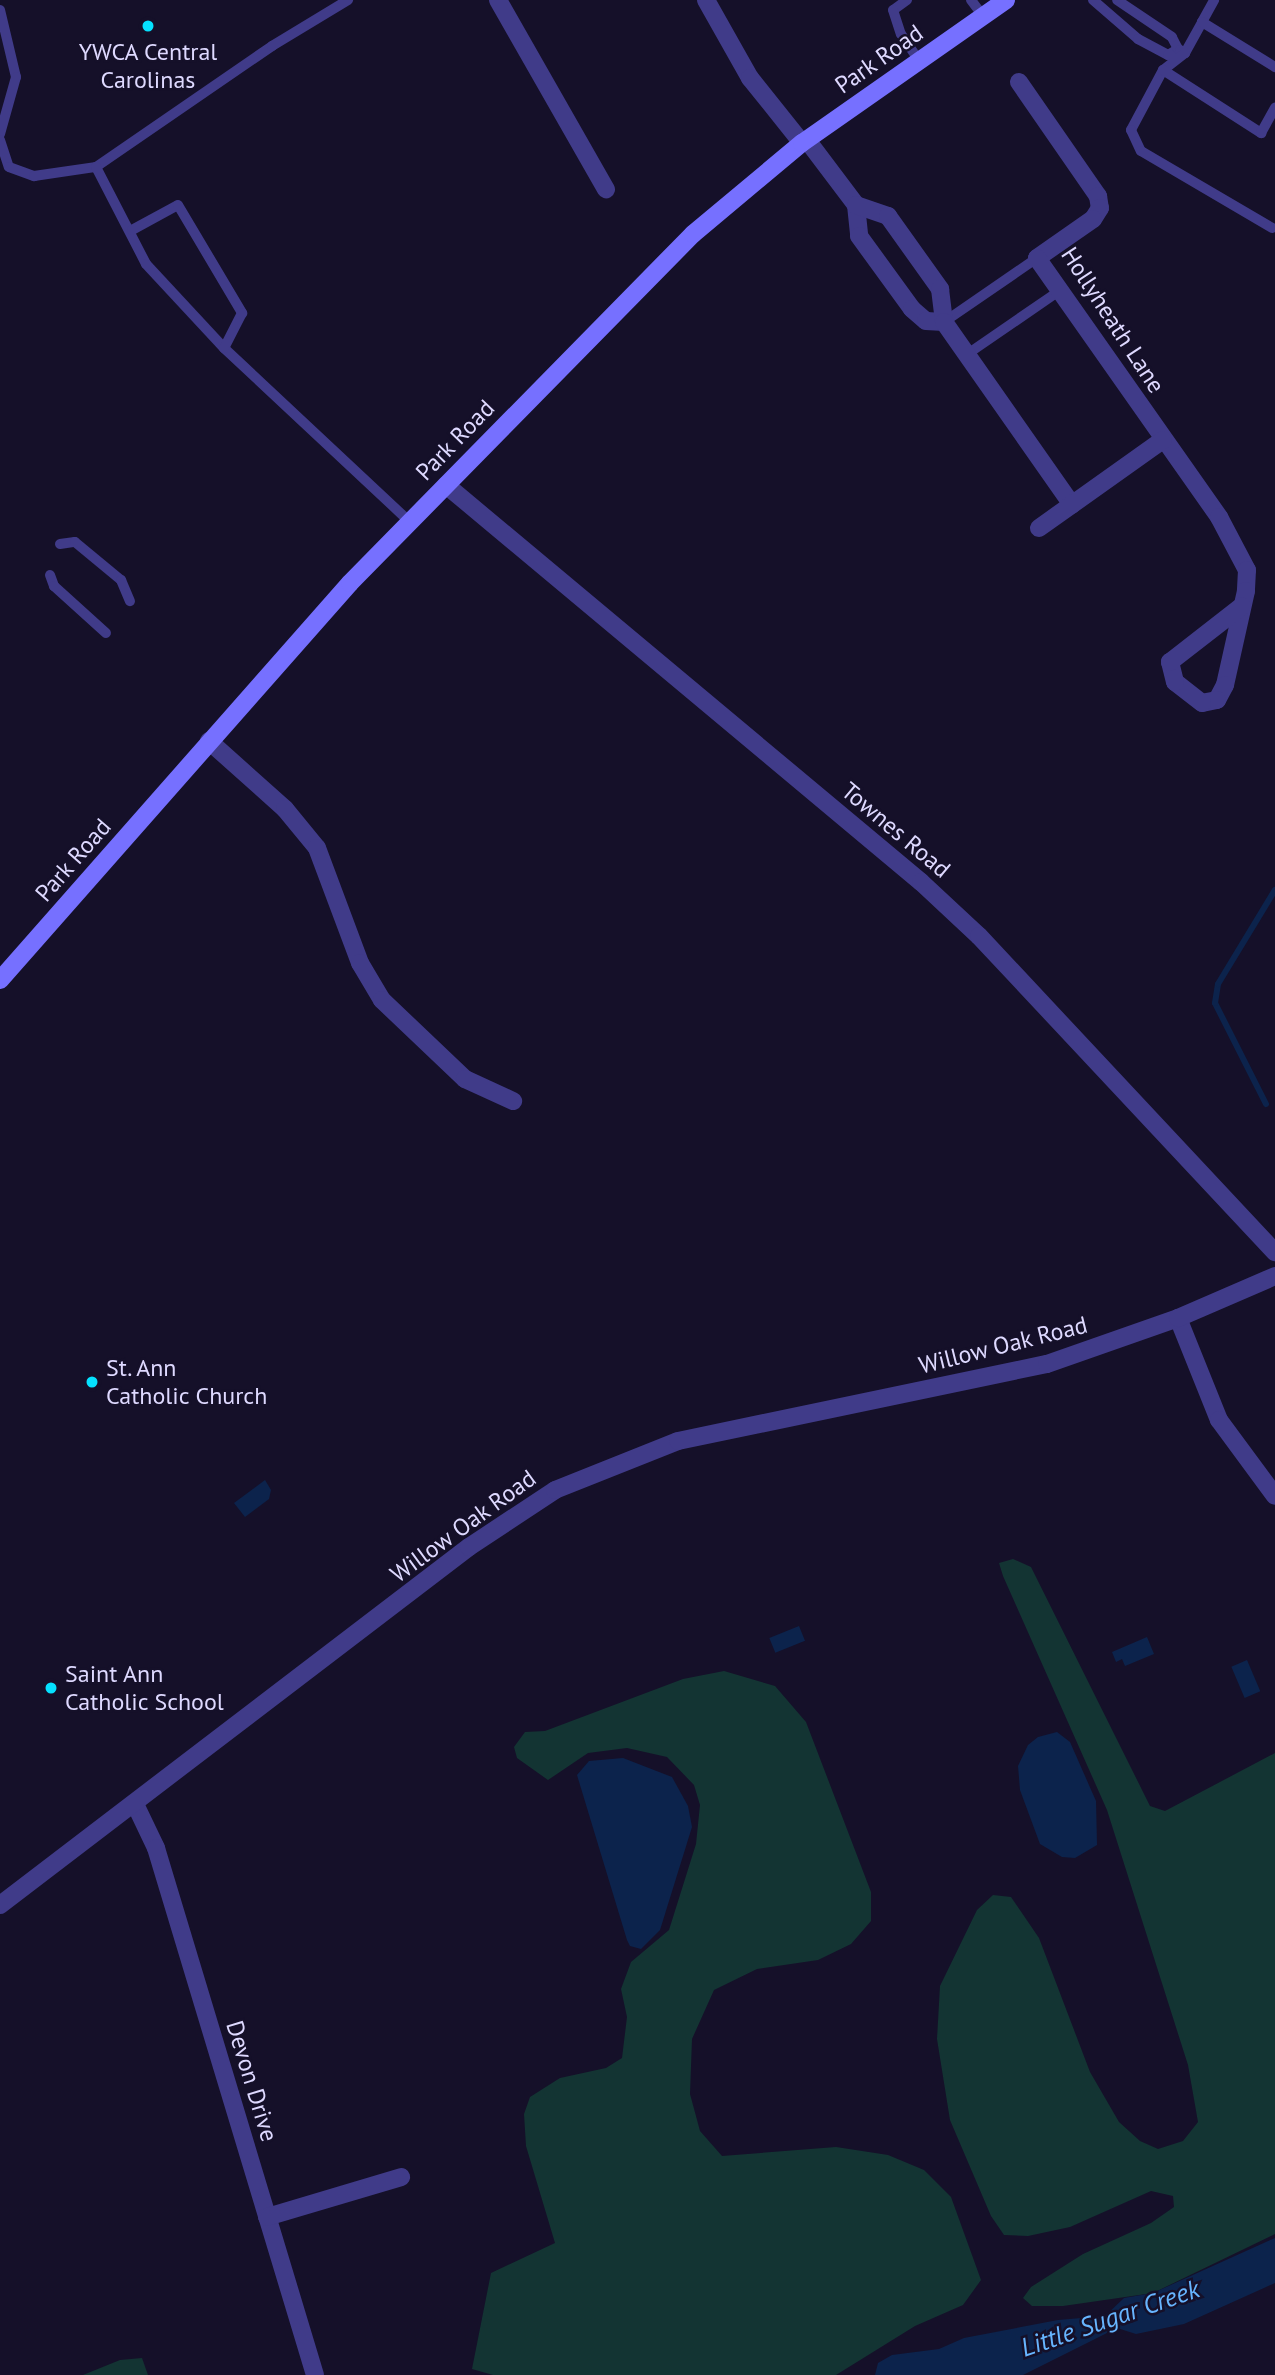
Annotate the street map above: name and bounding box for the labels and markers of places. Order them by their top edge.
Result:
marker: YWCA Central Carolinas [140,18,156,34]
place label: YWCA Central Carolinas [78,38,218,94]
place label: St. Ann Catholic Church [106,1354,268,1410]
marker: St. Ann Catholic Church [84,1374,100,1390]
place label: Saint Ann Catholic School [65,1660,224,1716]
marker: Saint Ann Catholic School [43,1680,59,1696]

